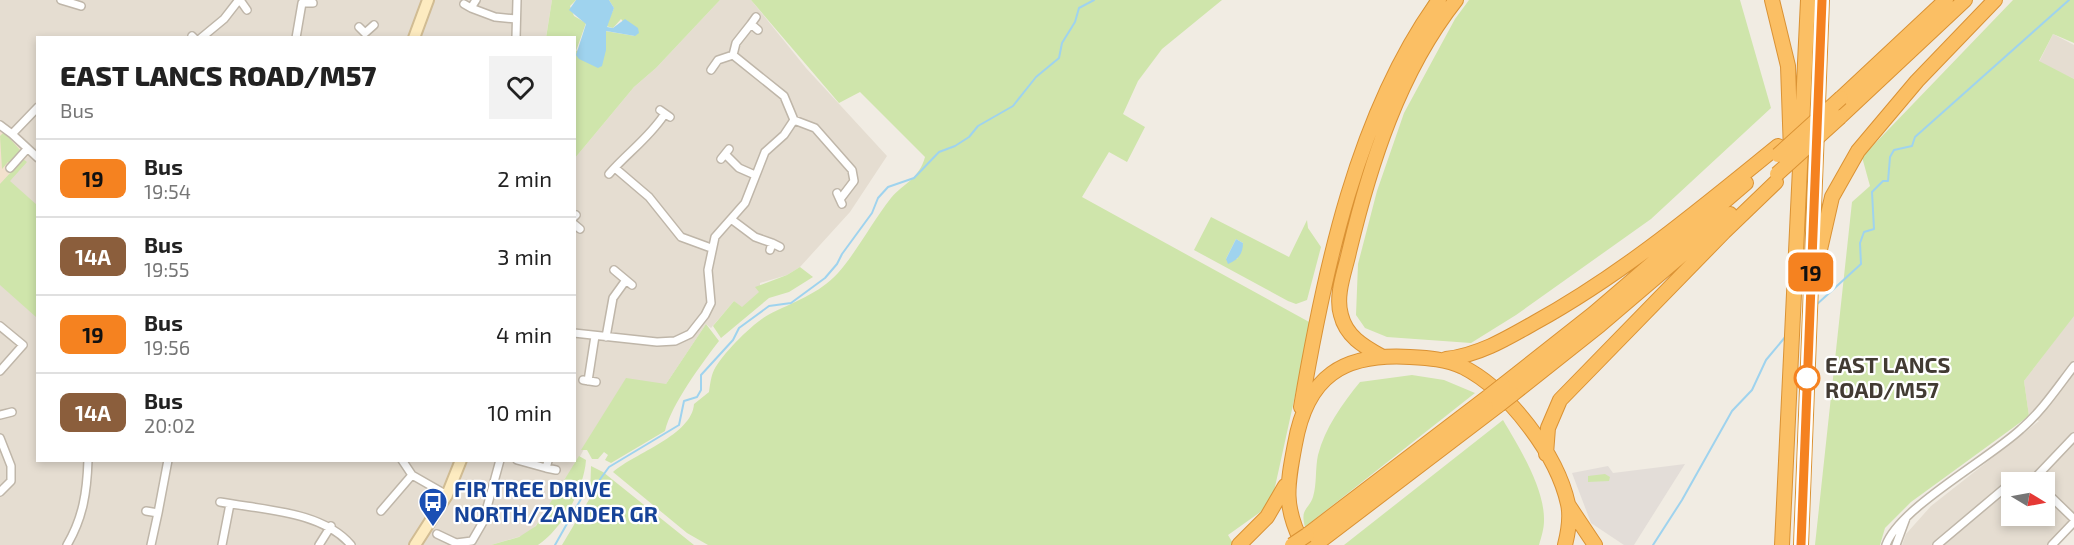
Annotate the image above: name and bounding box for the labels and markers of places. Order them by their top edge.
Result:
place label: EAST LANCS ROAD/M57 [1825,351,1950,402]
marker: EAST LANCS ROAD/M57 [1794,365,1820,391]
place label: FIR TREE DRIVE NORTH/ZANDER GR [454,475,658,526]
bus stop icon: FIR TREE DRIVE NORTH/ZANDER GR [417,486,449,528]

